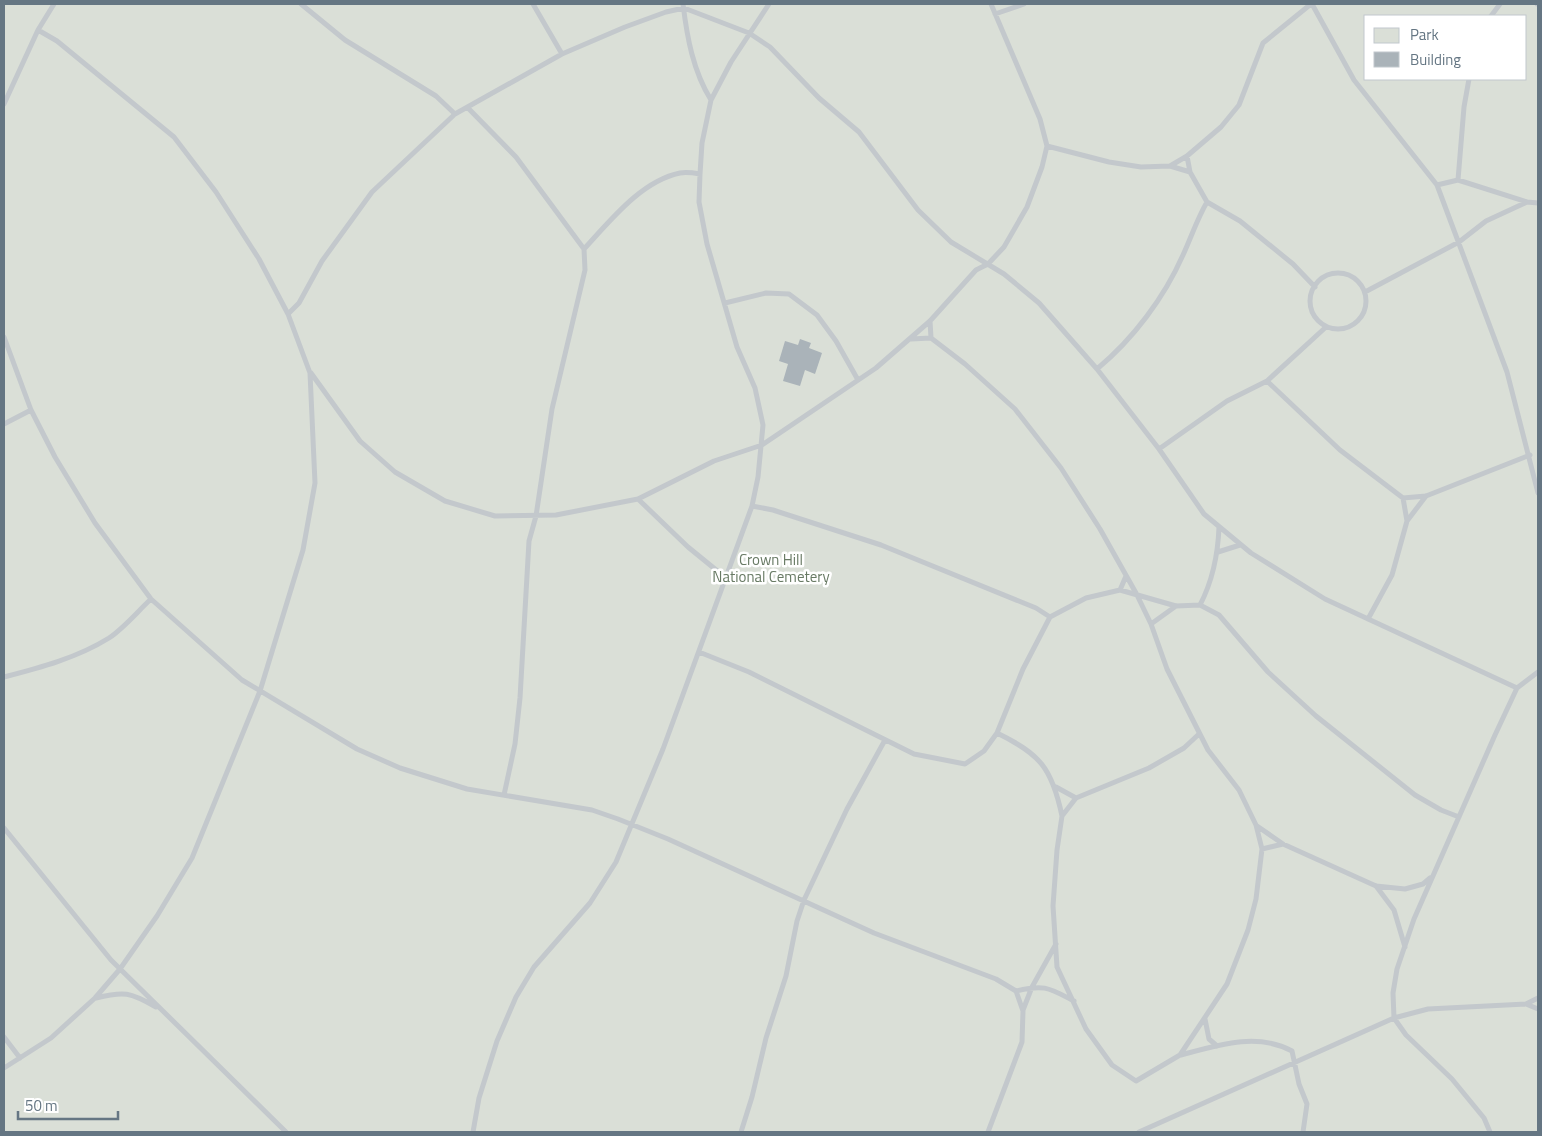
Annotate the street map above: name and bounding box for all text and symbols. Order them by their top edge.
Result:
legend [1364,15,1527,80]
text: Park [1410,23,1439,46]
text: Building [1410,48,1461,71]
park label: Crown Hill National Cemetery [712,548,830,588]
scale bar [18,1088,118,1120]
text: 50 m [25,1094,58,1117]

